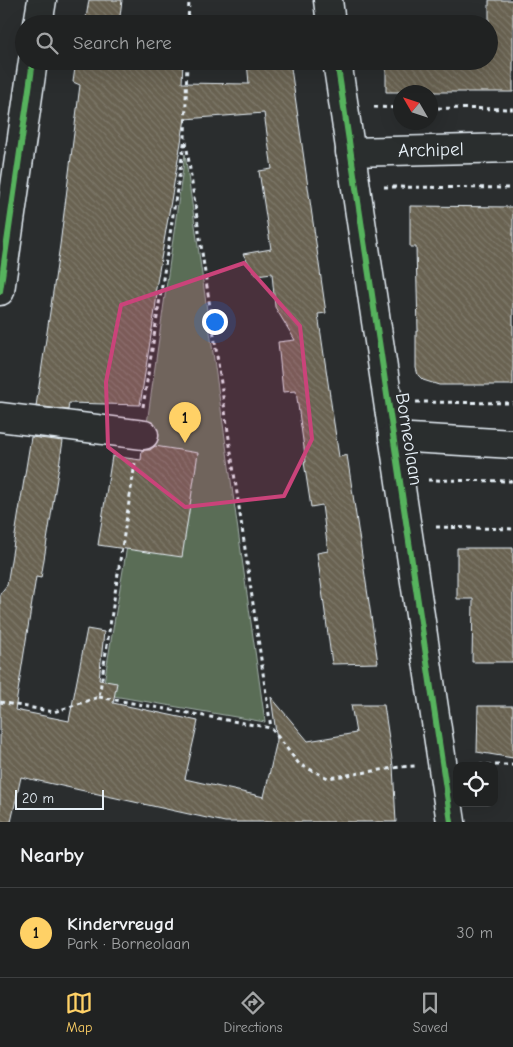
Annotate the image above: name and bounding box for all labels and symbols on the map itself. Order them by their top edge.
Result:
north arrow [393,85,438,130]
street label: Archipel [398,138,464,162]
your location [202,309,228,335]
street label: Borneolaan [391,391,427,487]
pin: 1 [169,402,201,443]
scale bar [15,787,104,810]

